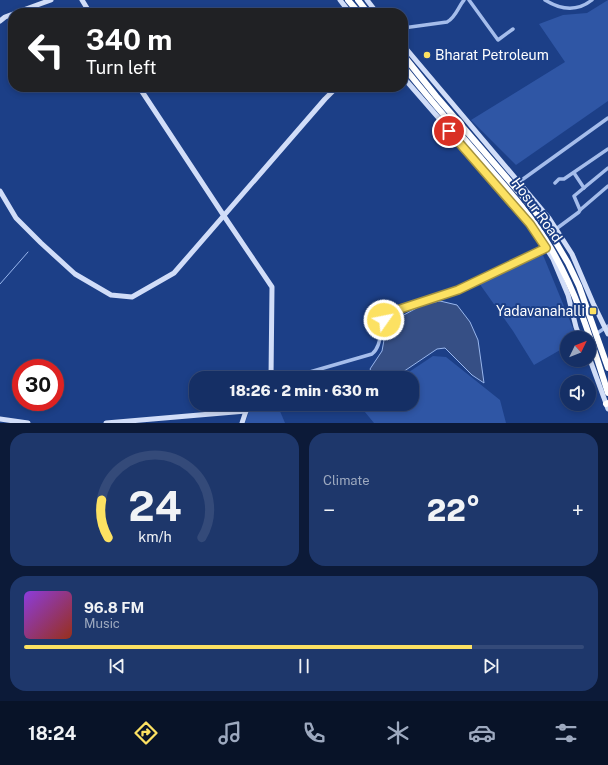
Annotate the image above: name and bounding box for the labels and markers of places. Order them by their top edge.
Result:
place label: Bharat Petroleum [435,47,549,63]
marker: Bharat Petroleum [422,50,432,60]
pin [432,114,466,148]
place label: Yadavanahalli [496,303,585,319]
marker: Yadavanahalli [588,306,598,316]

